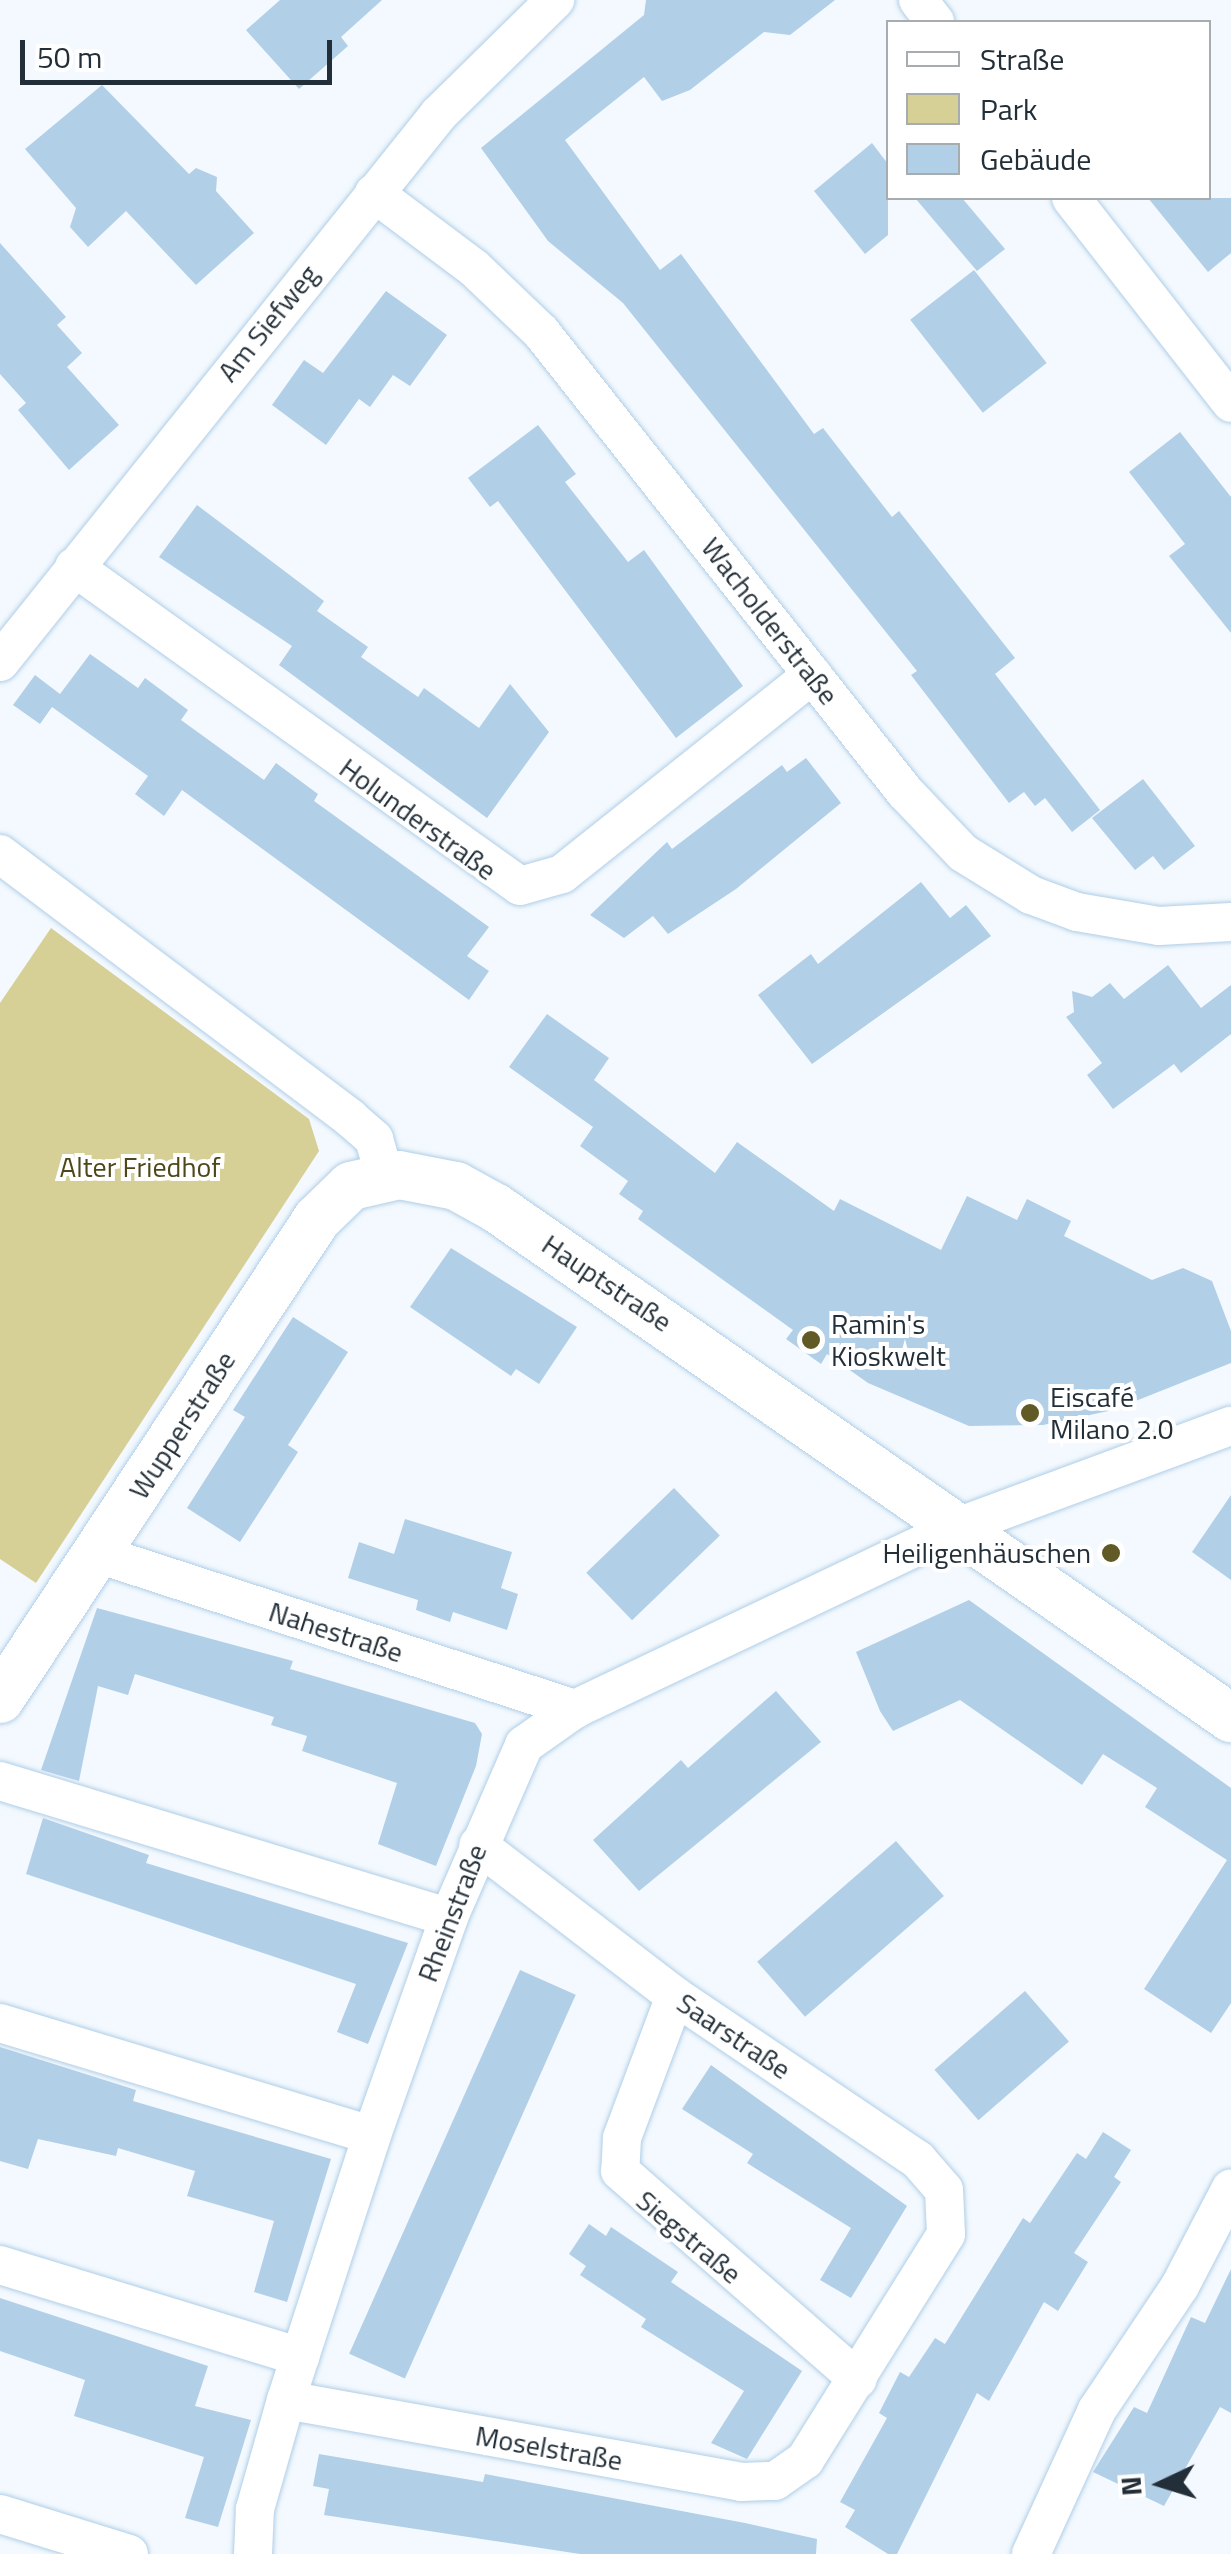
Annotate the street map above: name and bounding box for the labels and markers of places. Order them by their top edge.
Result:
place label: Ramin's Kioskwelt [831,1307,946,1373]
marker: Ramin's Kioskwelt [800,1329,822,1351]
place label: Eiscafé Milano 2.0 [1050,1380,1174,1446]
marker: Eiscafé Milano 2.0 [1019,1402,1041,1424]
place label: Heiligenhäuschen [882,1536,1091,1570]
marker: Heiligenhäuschen [1100,1542,1122,1564]

